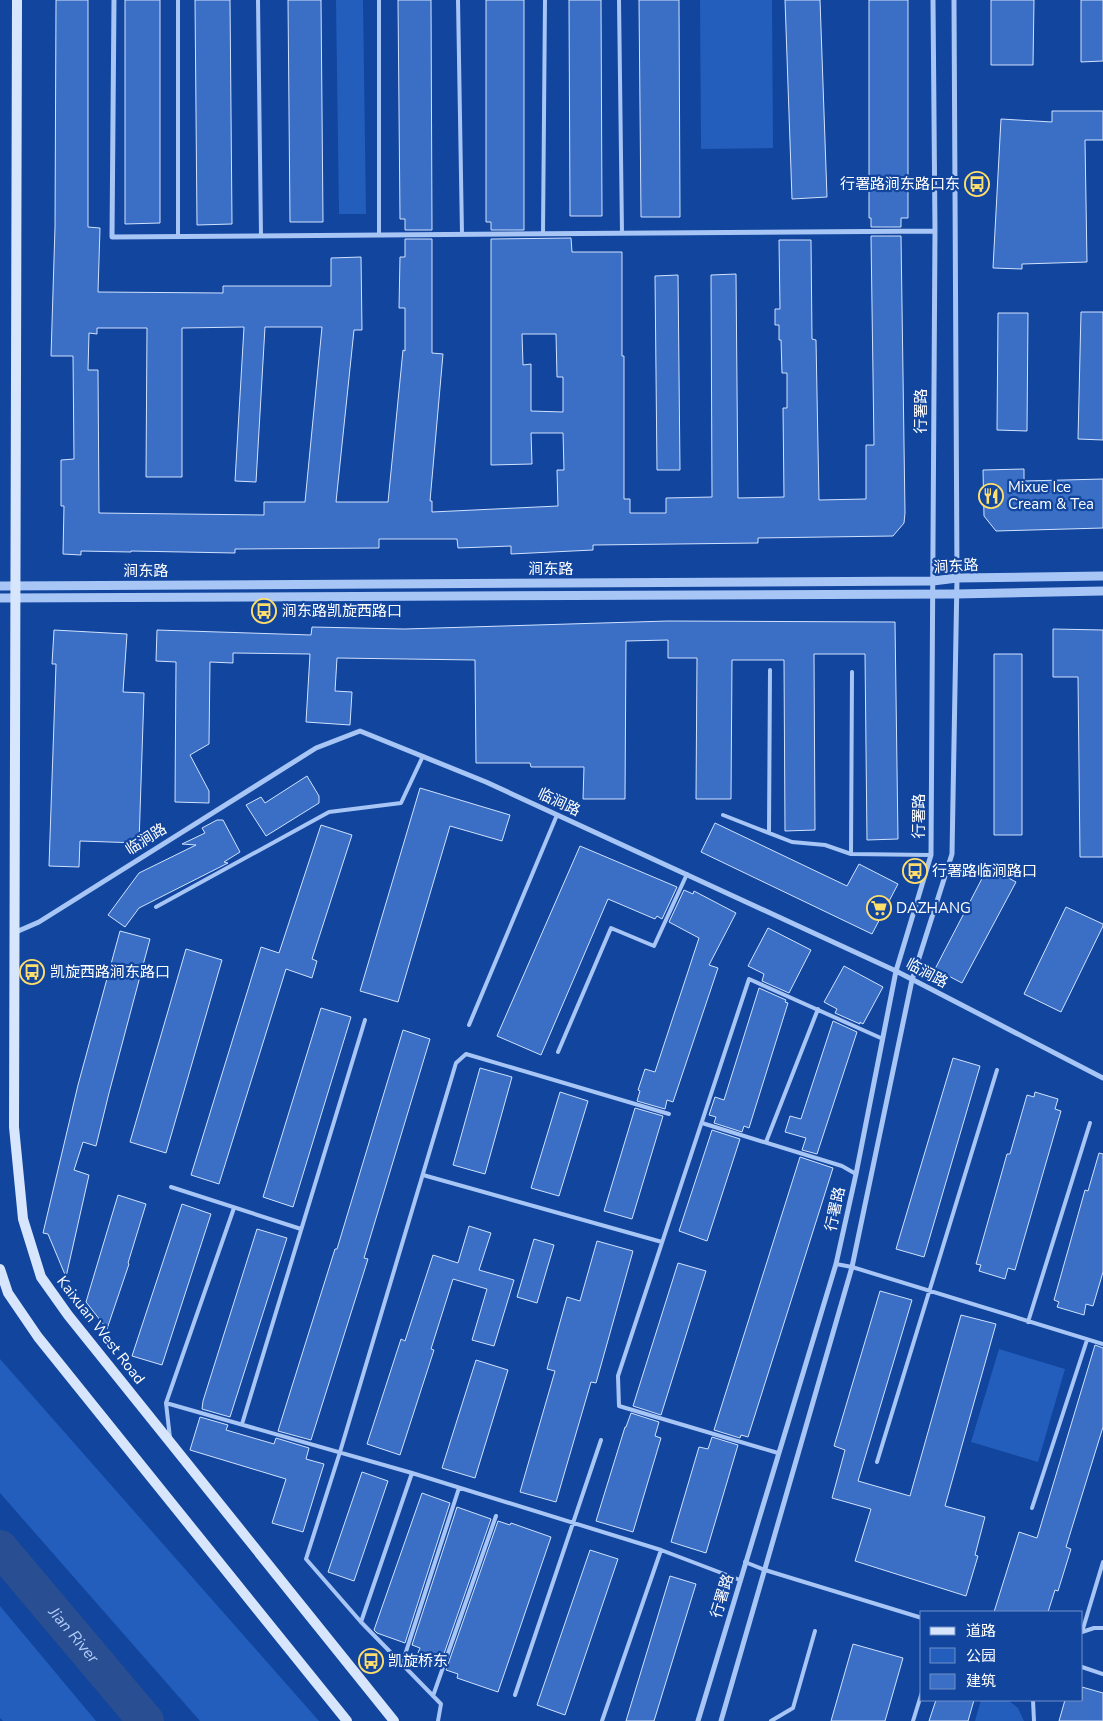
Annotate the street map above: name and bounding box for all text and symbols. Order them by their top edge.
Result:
bus stop icon: 行署路涧东路口东 [964,171,990,197]
place label: 行署路涧东路口东 [840,174,960,194]
street label: 行署路 [911,388,931,434]
place label: Mixue Ice Cream & Tea [1008,477,1094,514]
restaurant icon: Mixue Ice Cream & Tea [978,483,1004,509]
street label: 涧东路 [933,555,979,577]
street label: 涧东路 [528,559,574,579]
street label: 涧东路 [123,561,169,581]
bus stop icon: 涧东路凯旋西路口 [251,598,277,624]
place label: 涧东路凯旋西路口 [282,601,402,621]
street label: 临涧路 [534,783,584,821]
street label: 行署路 [909,793,929,839]
street label: 临涧路 [122,819,170,859]
bus stop icon: 行署路临涧路口 [902,858,928,884]
place label: 行署路临涧路口 [932,861,1037,881]
supermarket icon: DAZHANG [866,895,892,921]
place label: DAZHANG [896,898,971,918]
street label: 临涧路 [902,954,952,992]
bus stop icon: 凯旋西路涧东路口 [19,959,45,985]
place label: 凯旋西路涧东路口 [50,962,170,982]
street label: 行署路 [821,1185,849,1233]
street label: Kaixuan West Road [52,1272,150,1388]
street label: 行署路 [706,1572,738,1620]
water label: Jian River [43,1602,104,1669]
legend [920,1611,1083,1701]
text: 道路 [966,1621,996,1641]
text: 公园 [966,1646,996,1666]
bus stop icon: 凯旋桥东 [358,1648,384,1674]
place label: 凯旋桥东 [388,1651,448,1671]
text: 建筑 [966,1671,996,1691]

